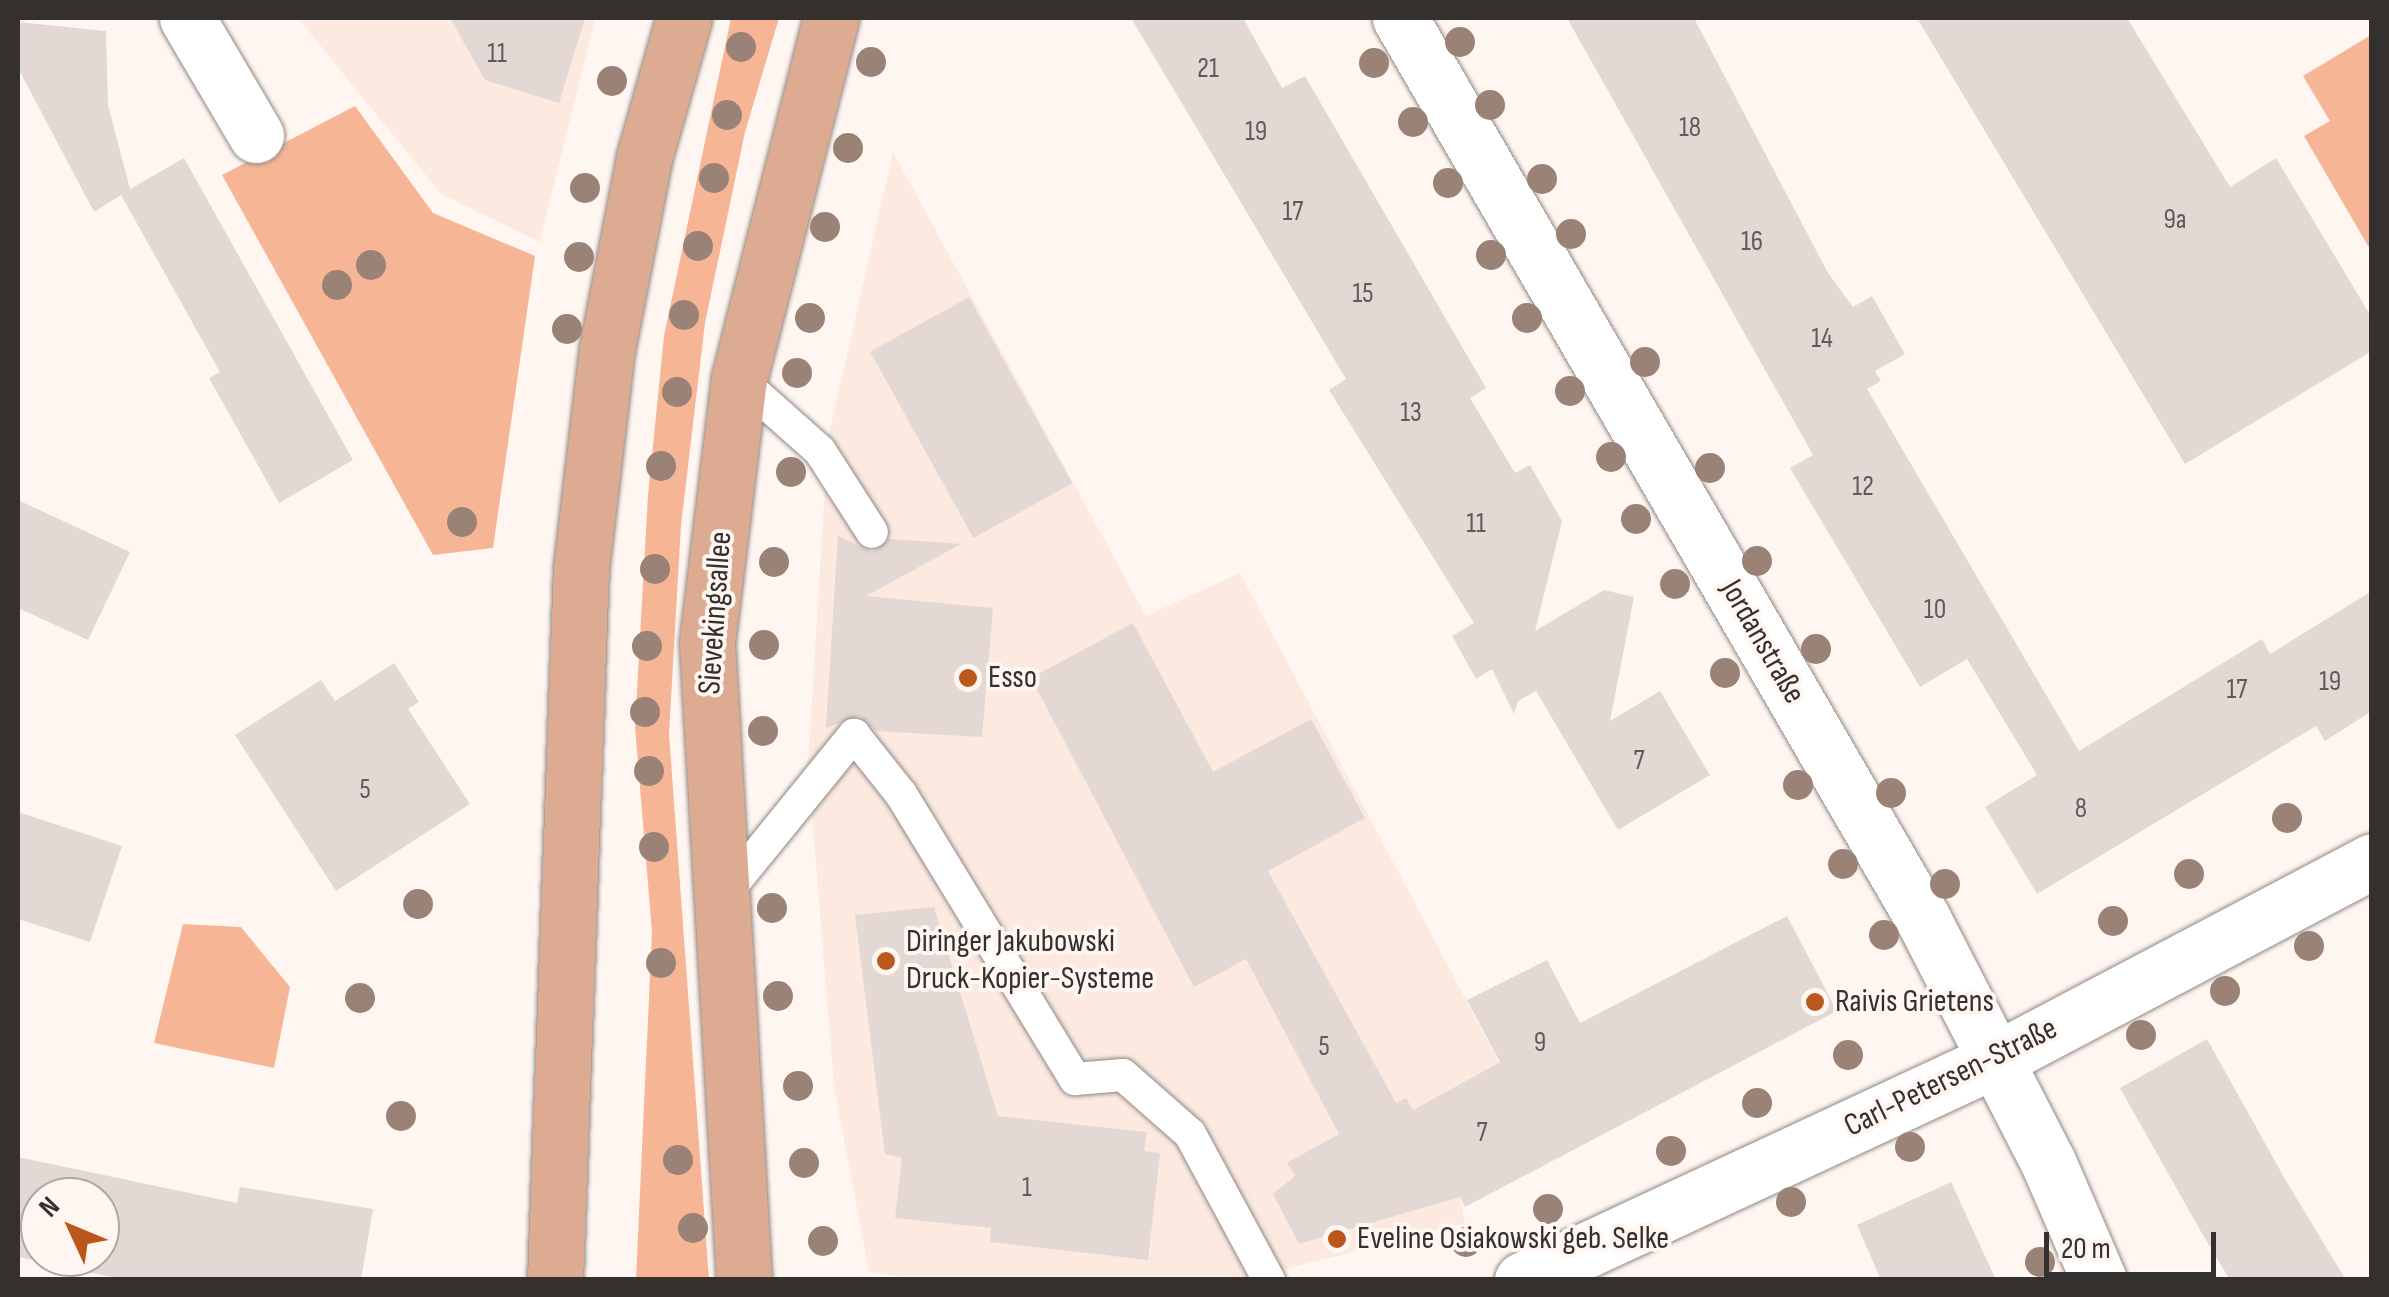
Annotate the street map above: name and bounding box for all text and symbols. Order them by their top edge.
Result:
house number: 11 [487,37,507,71]
house number: 21 [1197,52,1219,86]
house number: 18 [1679,111,1701,145]
house number: 19 [1245,115,1267,149]
house number: 17 [1283,195,1303,229]
house number: 9a [2163,203,2187,237]
house number: 16 [1741,225,1763,259]
house number: 15 [1352,277,1374,311]
house number: 14 [1811,322,1833,356]
house number: 13 [1400,396,1422,430]
house number: 12 [1852,470,1874,504]
house number: 11 [1466,507,1486,541]
street label: Sievekingsallee [691,530,741,696]
street label: Jordanstraße [1711,573,1813,711]
house number: 10 [1924,593,1946,627]
place label: Esso [988,659,1037,697]
house number: 19 [2319,665,2341,699]
marker: Esso [957,667,979,689]
house number: 17 [2227,673,2247,707]
house number: 7 [1633,744,1645,778]
house number: 5 [359,773,371,807]
house number: 8 [2075,792,2087,826]
place label: Diringer Jakubowski Druck-Kopier-Systeme [906,924,1154,999]
marker: Diringer Jakubowski Druck-Kopier-Systeme [875,950,897,972]
place label: Raivis Grietens [1835,983,1994,1021]
marker: Raivis Grietens [1804,991,1826,1013]
street label: Carl-Petersen-Straße [1838,1010,2064,1146]
house number: 9 [1534,1026,1546,1060]
house number: 5 [1318,1030,1330,1064]
house number: 7 [1476,1116,1488,1150]
house number: 1 [1022,1171,1032,1205]
north arrow [20,1177,120,1277]
text: N [32,1190,67,1224]
scale bar [2049,1212,2222,1274]
place label: Eveline Osiakowski geb. Selke [1357,1220,1669,1258]
marker: Eveline Osiakowski geb. Selke [1326,1228,1348,1250]
text: 20 m [2061,1231,2111,1267]

